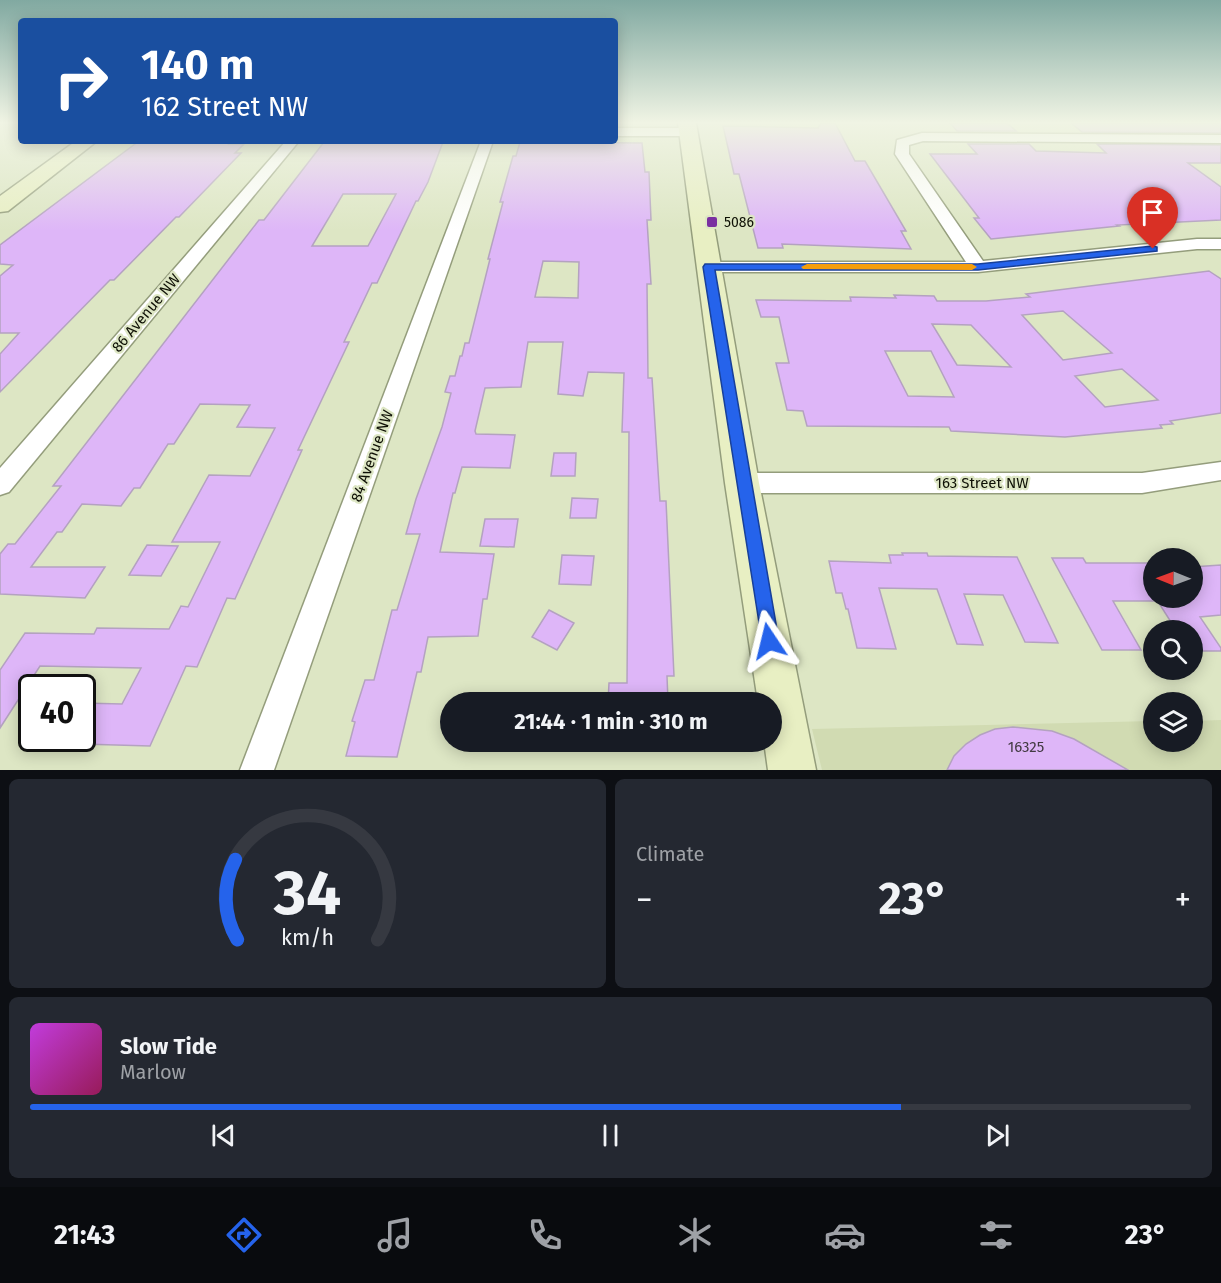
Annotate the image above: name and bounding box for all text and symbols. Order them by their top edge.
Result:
text: 140 m [141,40,254,90]
icon: right [42,42,120,120]
text: 162 Street NW [141,91,308,123]
pin [1127,187,1178,249]
icon: arrive [1136,196,1169,229]
place label: 5086 [724,214,754,231]
marker: 5086 [705,215,719,229]
street label: 86 Avenue NW [108,270,184,356]
street label: 84 Avenue NW [347,407,397,504]
street label: 163 Street NW [935,474,1029,492]
north arrow [1143,548,1203,608]
map controls [1143,548,1203,752]
position arrow [737,609,801,673]
button: search [1143,620,1203,680]
speed limit sign: 40 [18,674,96,752]
button: layers [1143,692,1203,752]
text: 21:44 · 1 min · 310 m [514,708,708,735]
house number: 16325 [1008,738,1044,756]
text: Climate [636,842,704,866]
text: 34 [273,856,341,931]
text: 23° [879,872,948,926]
text: − [636,880,653,920]
text: + [1175,880,1191,920]
text: km/h [281,926,334,952]
text: Slow Tide [120,1033,217,1060]
text: Marlow [120,1060,186,1084]
icon: previous [207,1119,240,1152]
icon: pause [594,1119,627,1152]
icon: next [981,1119,1014,1152]
icon: directions [223,1214,265,1256]
icon: music [374,1214,416,1256]
icon: phone [524,1214,566,1256]
icon: climate [674,1214,716,1256]
icon: car [824,1214,866,1256]
icon: filters [975,1214,1017,1256]
text: 21:43 [54,1219,115,1251]
text: 23° [1125,1219,1167,1251]

